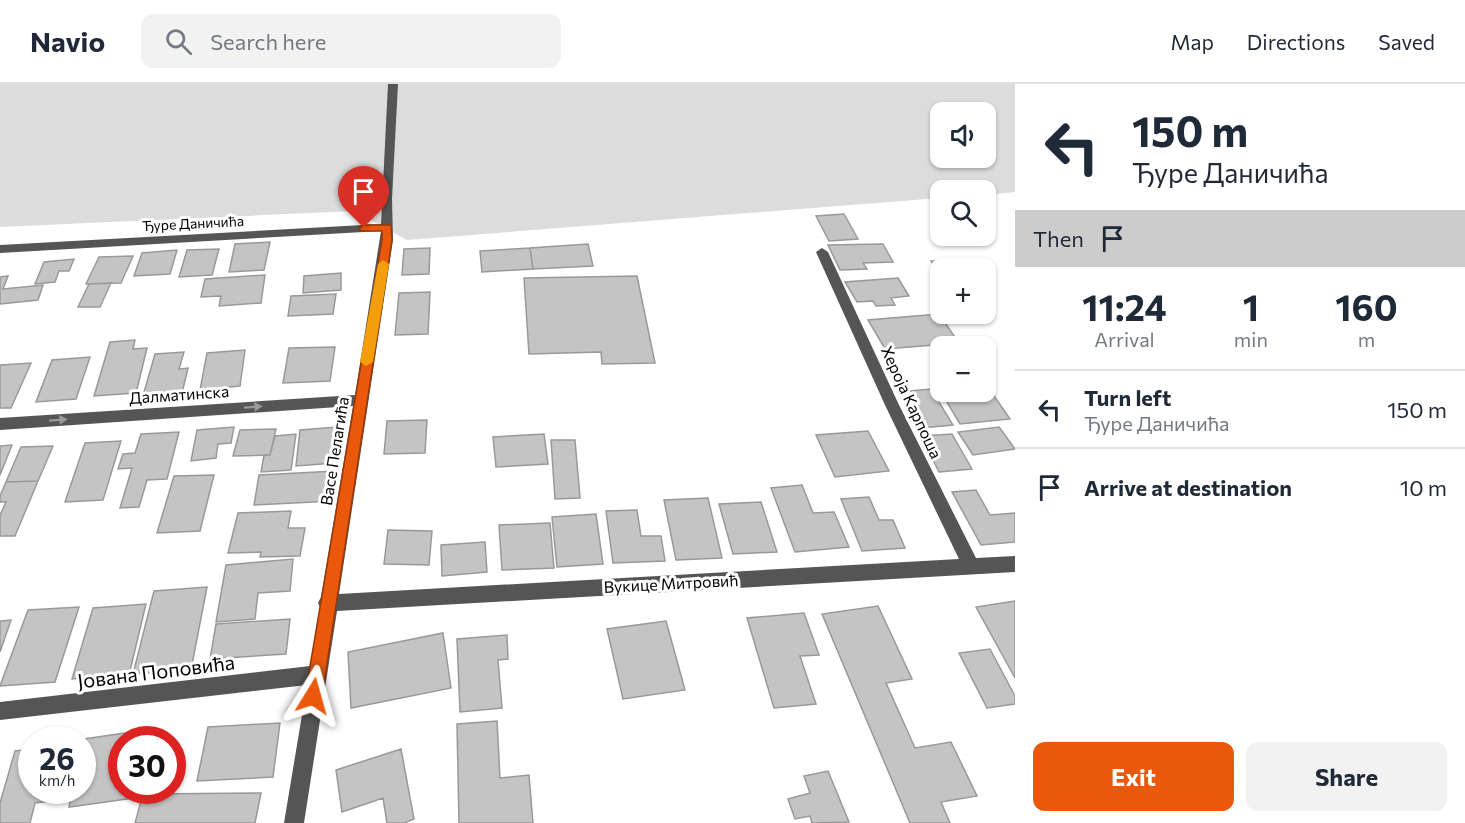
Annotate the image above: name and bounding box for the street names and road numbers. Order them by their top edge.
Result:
street label: Ђуре Даничића [142,212,244,234]
street label: Хероја Карпоша [878,343,946,461]
street label: Далматинска [128,381,230,407]
street label: Васе Пелагића [316,395,352,507]
street label: Вукице Митровић [603,570,739,596]
street label: Јована Поповића [76,649,236,693]

